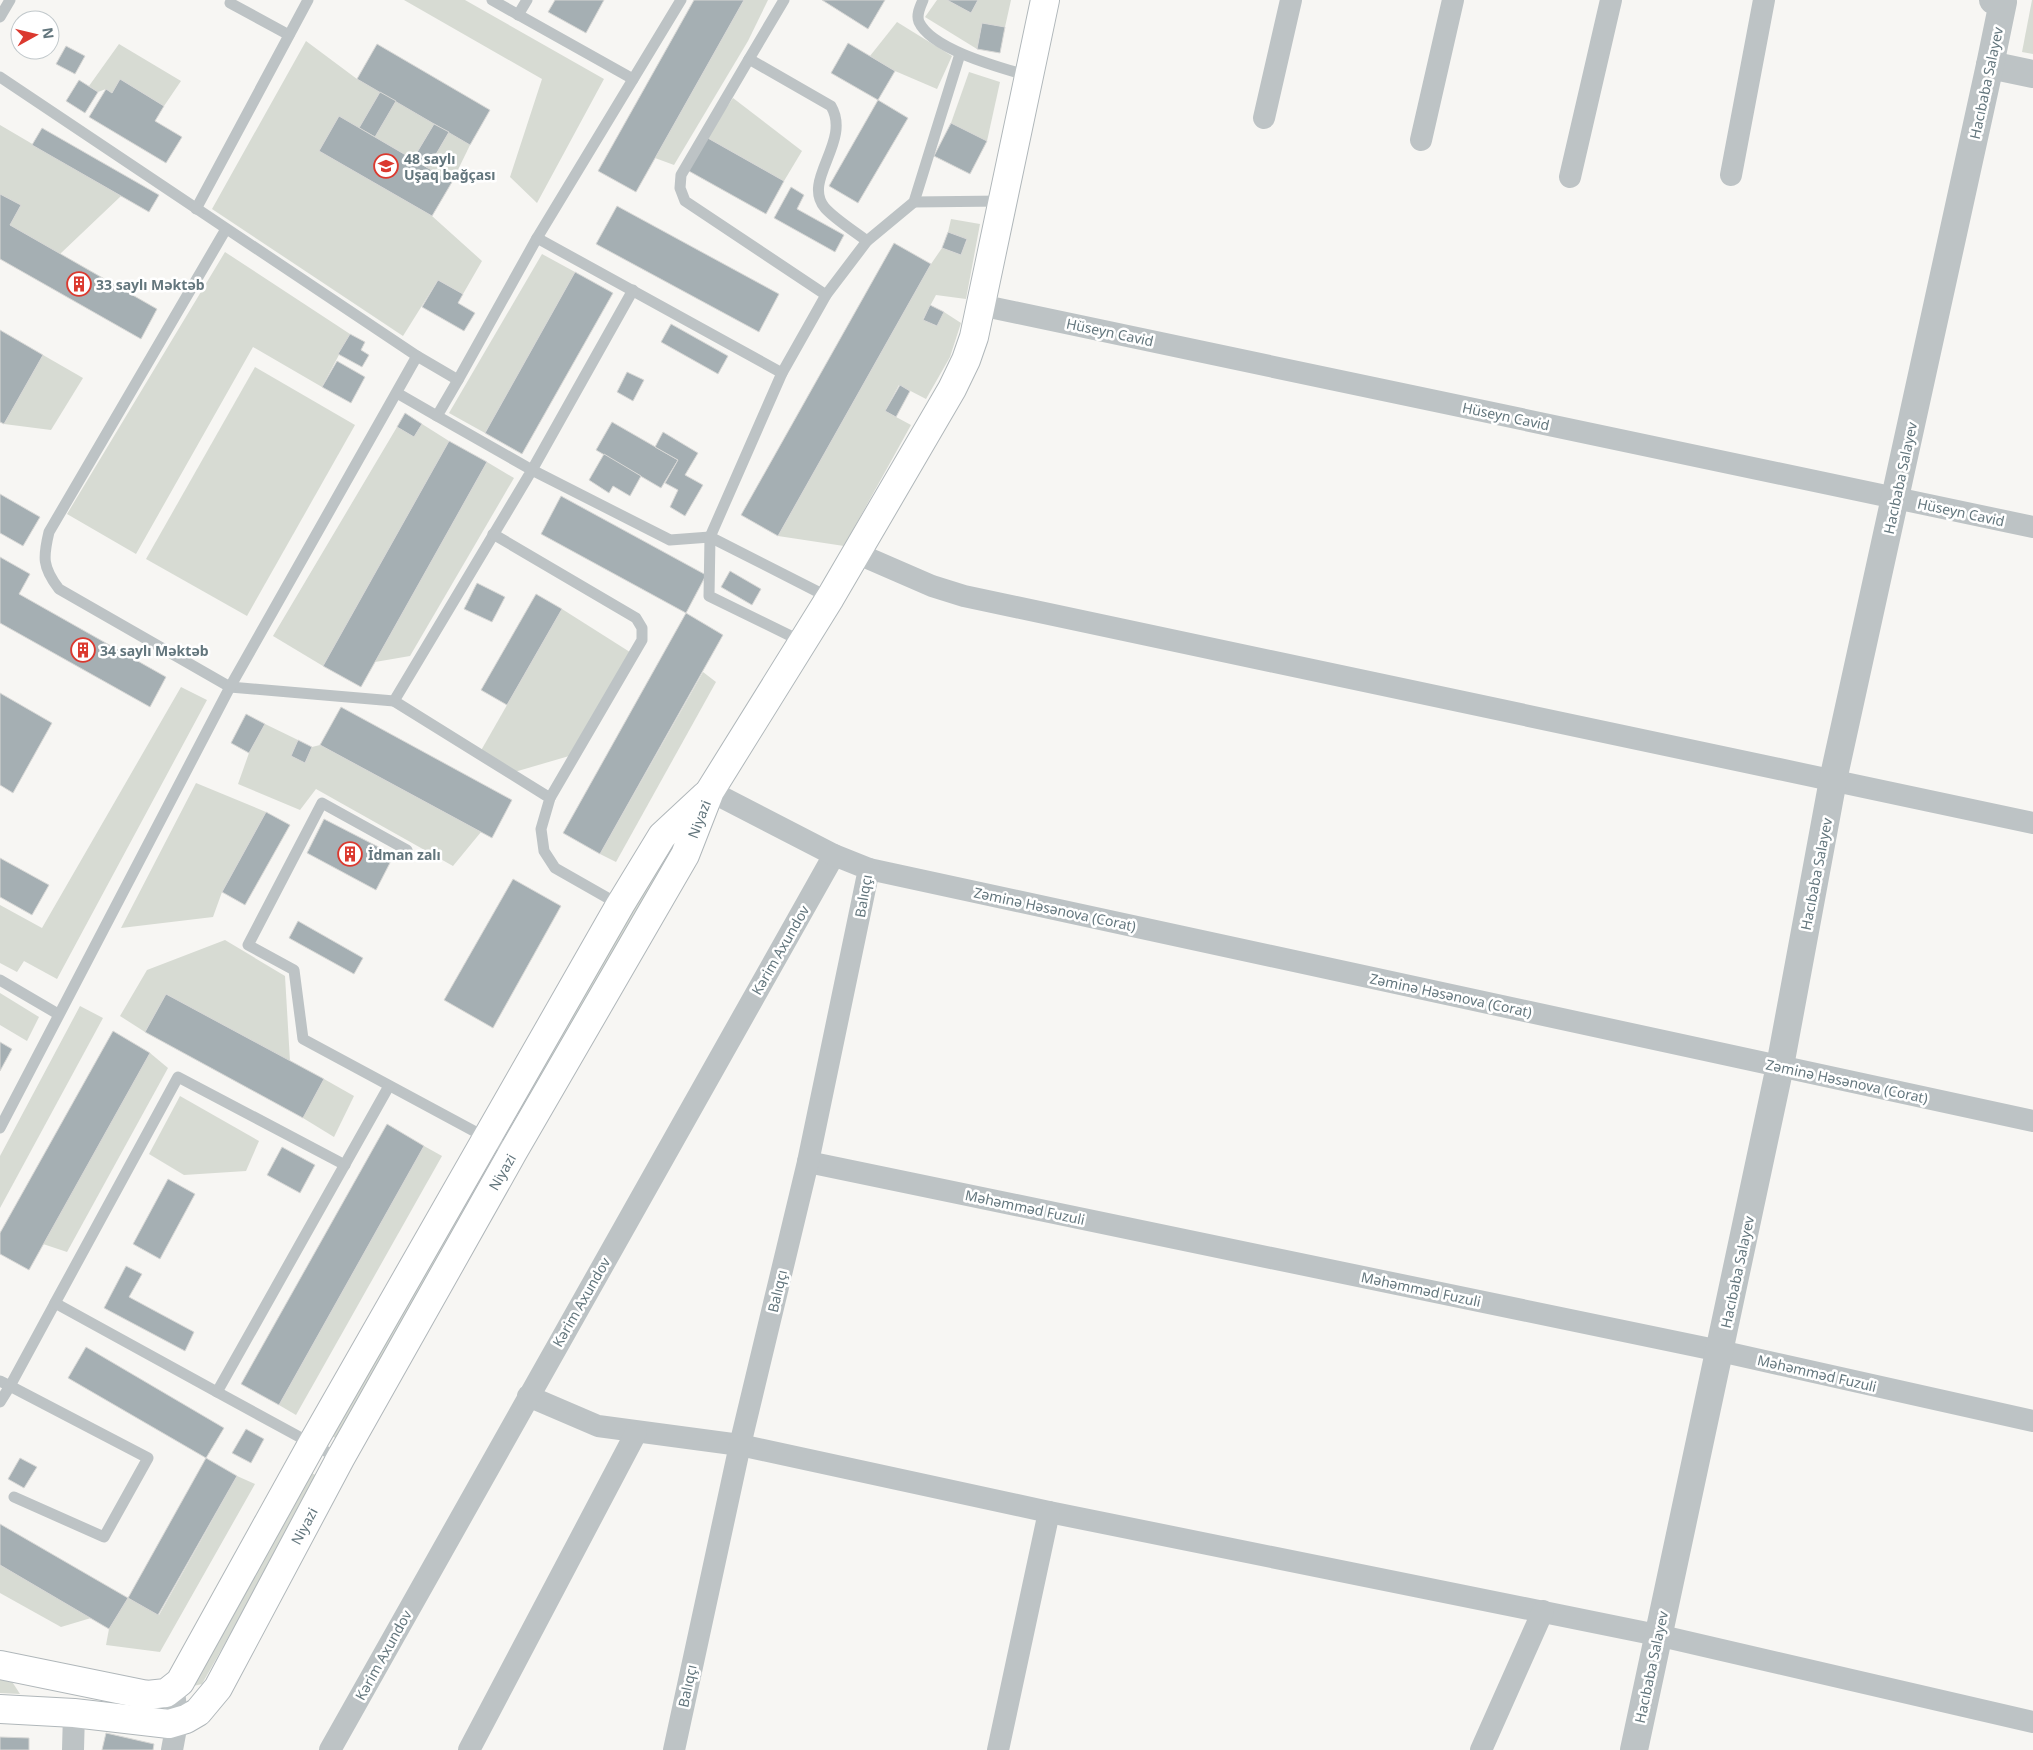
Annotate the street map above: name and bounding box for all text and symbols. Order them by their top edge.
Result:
north arrow [10,10,60,60]
street label: Hacıbaba Salayev [1965,24,2007,141]
text: N [38,26,59,40]
place label: 48 saylı Uşaq bağçası [404,149,495,184]
school or university icon: 48 saylı Uşaq bağçası [373,153,399,179]
building icon: 33 saylı Məktəb [66,271,92,297]
place label: 33 saylı Məktəb [96,275,205,294]
street label: Hüseyn Cavid [1065,313,1155,351]
street label: Hüseyn Cavid [1461,397,1551,435]
street label: Hacıbaba Salayev [1879,419,1921,536]
street label: Hüseyn Cavid [1916,493,2006,531]
building icon: 34 saylı Məktəb [70,637,96,663]
place label: 34 saylı Məktəb [100,641,209,660]
street label: Niyazi [683,797,715,841]
street label: Hacıbaba Salayev [1796,815,1836,932]
building icon: İdman zalı [337,841,363,867]
place label: İdman zalı [368,845,441,864]
street label: Balıqçı [850,873,876,919]
street label: Zəminə Həsənova (Corat) [972,883,1138,935]
street label: Kərim Axundov [747,901,814,998]
street label: Zəminə Həsənova (Corat) [1368,969,1534,1021]
street label: Zəminə Həsənova (Corat) [1764,1055,1930,1107]
street label: Niyazi [484,1150,520,1194]
street label: Məhəmməd Fuzuli [963,1185,1087,1229]
street label: Hacıbaba Salayev [1716,1213,1758,1330]
street label: Kərim Axundov [548,1253,615,1350]
street label: Məhəmməd Fuzuli [1359,1267,1483,1311]
street label: Balıqçı [763,1268,791,1314]
street label: Məhəmməd Fuzuli [1756,1350,1878,1396]
street label: Niyazi [286,1504,322,1548]
street label: Kərim Axundov [350,1606,416,1703]
street label: Hacıbaba Salayev [1630,1608,1672,1725]
street label: Balıqçı [673,1663,701,1709]

